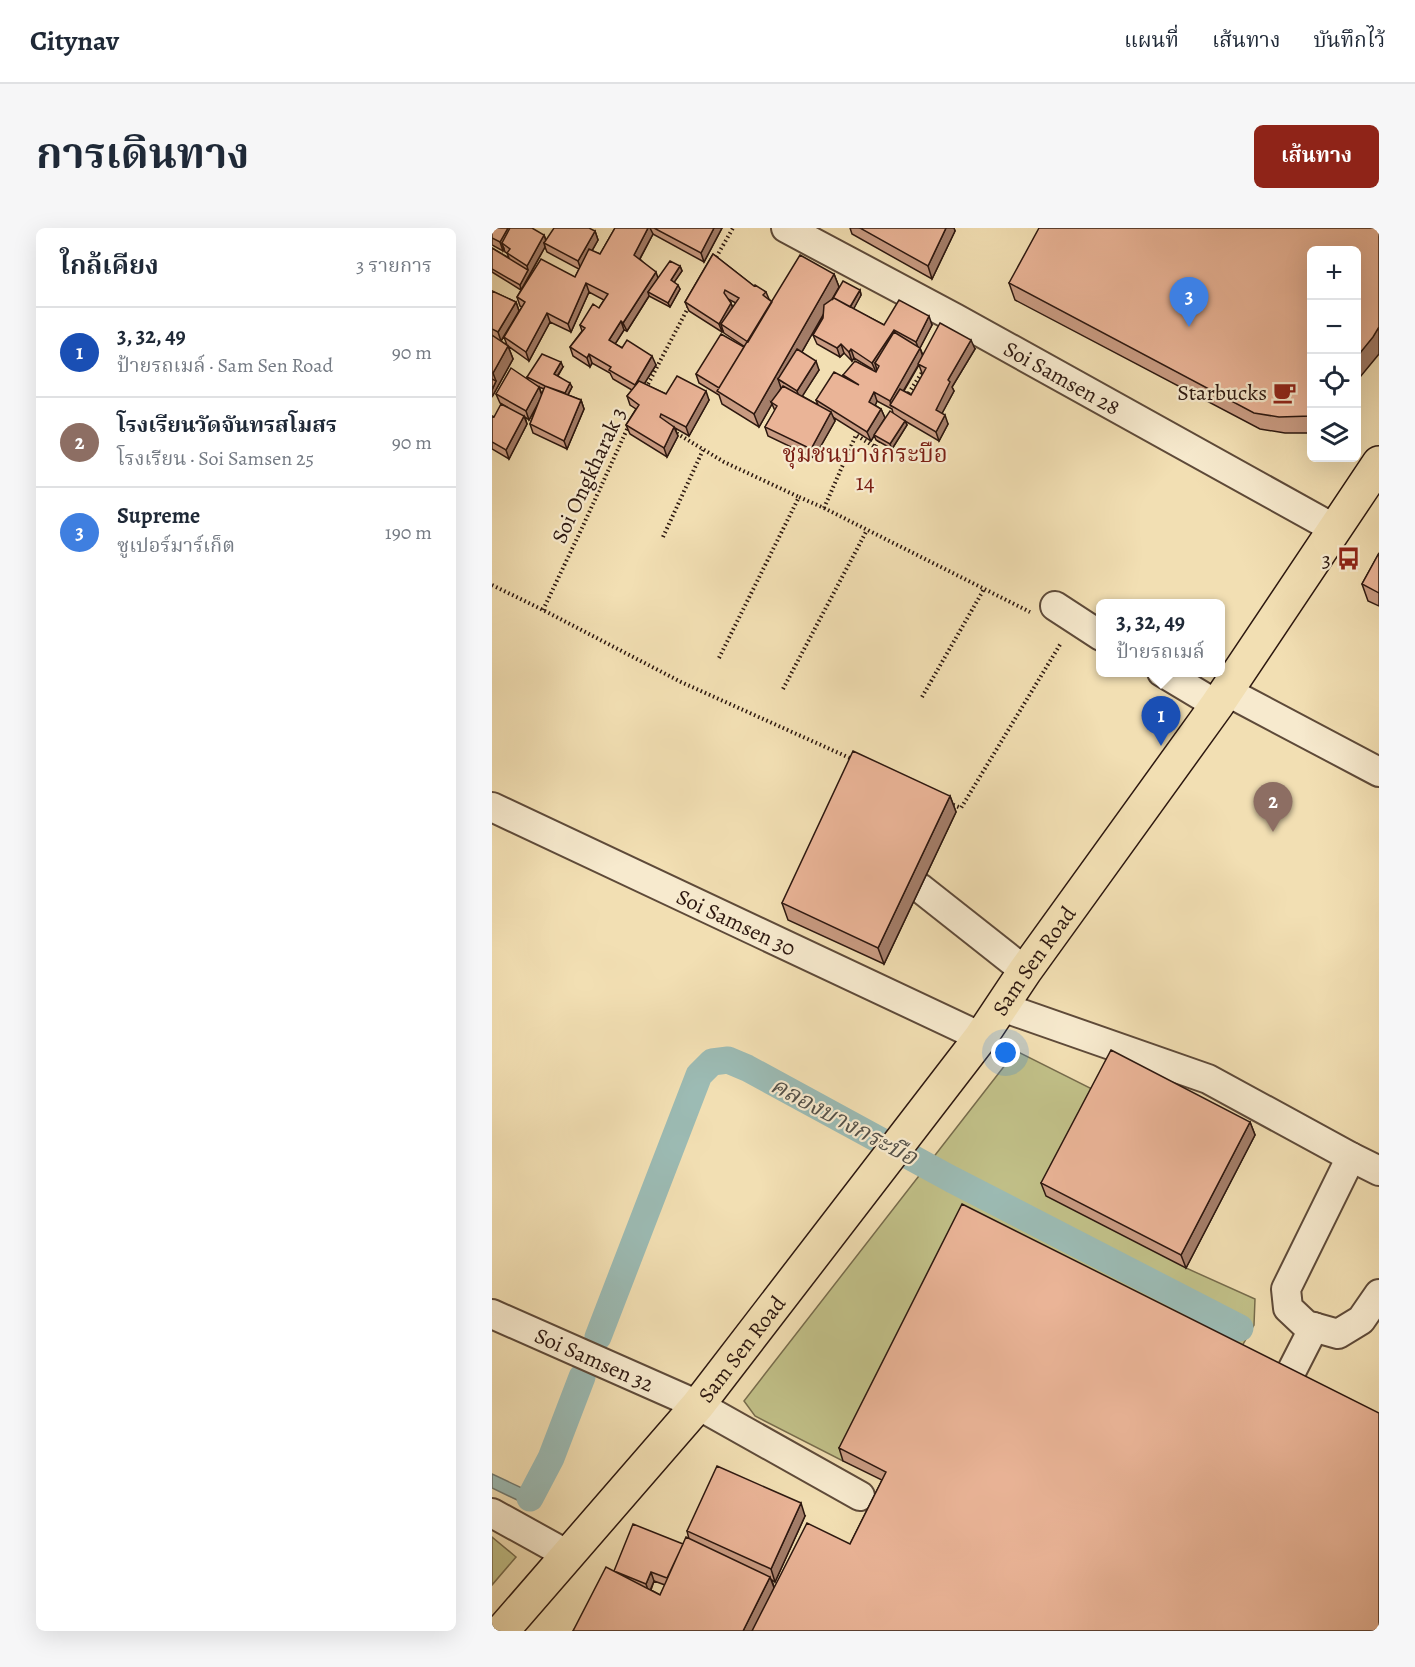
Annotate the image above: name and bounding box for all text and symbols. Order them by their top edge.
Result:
text: Citynav [30,22,119,60]
text: แผนที่ [1124,26,1179,54]
text: เส้นทาง [1212,26,1280,54]
text: บันทึกไว้ [1313,26,1385,54]
text: การเดินทาง [36,125,249,182]
button: เส้นทาง [1254,125,1379,188]
map controls [1307,246,1361,462]
button: + [1307,246,1361,300]
text: ใกล้เคียง [60,248,159,283]
text: 3 รายการ [356,252,432,279]
pin: 3 [1170,278,1208,327]
button: − [1307,300,1361,354]
text: 3, 32, 49 [117,321,186,351]
street label: Soi Samsen 28 [998,334,1125,423]
text: 1 [76,339,83,366]
text: 90 m [392,339,432,366]
text: ป้ายรถเมล์ · Sam Sen Road [117,352,333,379]
button: locate [1307,354,1361,408]
place label: Starbucks [1177,378,1267,408]
cafe icon: Starbucks [1272,379,1298,405]
street label: Soi Ongkharak 3 [544,403,634,548]
button: layers [1307,408,1361,462]
text: โรงเรียนวัดจันทรสโมสร [117,410,337,440]
text: 2 [75,429,84,456]
text: 90 m [392,429,432,456]
district label: ชุมชนบางกระบือ 14 [782,438,948,498]
text: โรงเรียน · Soi Samsen 25 [117,445,314,472]
text: Supreme [117,501,200,531]
text: 3 [75,519,84,546]
text: 190 m [385,519,432,546]
text: ซูเปอร์มาร์เก็ต [117,532,235,559]
place label: 3 [1322,545,1331,575]
bus stop icon: 3 [1336,546,1362,572]
popup [1096,599,1225,677]
text: 3, 32, 49 [1116,607,1185,637]
text: ป้ายรถเมล์ [1116,638,1205,665]
pin: 1 [1142,696,1180,746]
pin: 2 [1254,782,1292,832]
street label: Soi Samsen 30 [671,882,800,964]
street label: Sam Sen Road [985,900,1083,1022]
your location [991,1038,1020,1067]
water label: คลองบางกระบือ [765,1069,924,1174]
street label: Sam Sen Road [691,1290,793,1409]
street label: Soi Samsen 32 [530,1321,658,1400]

